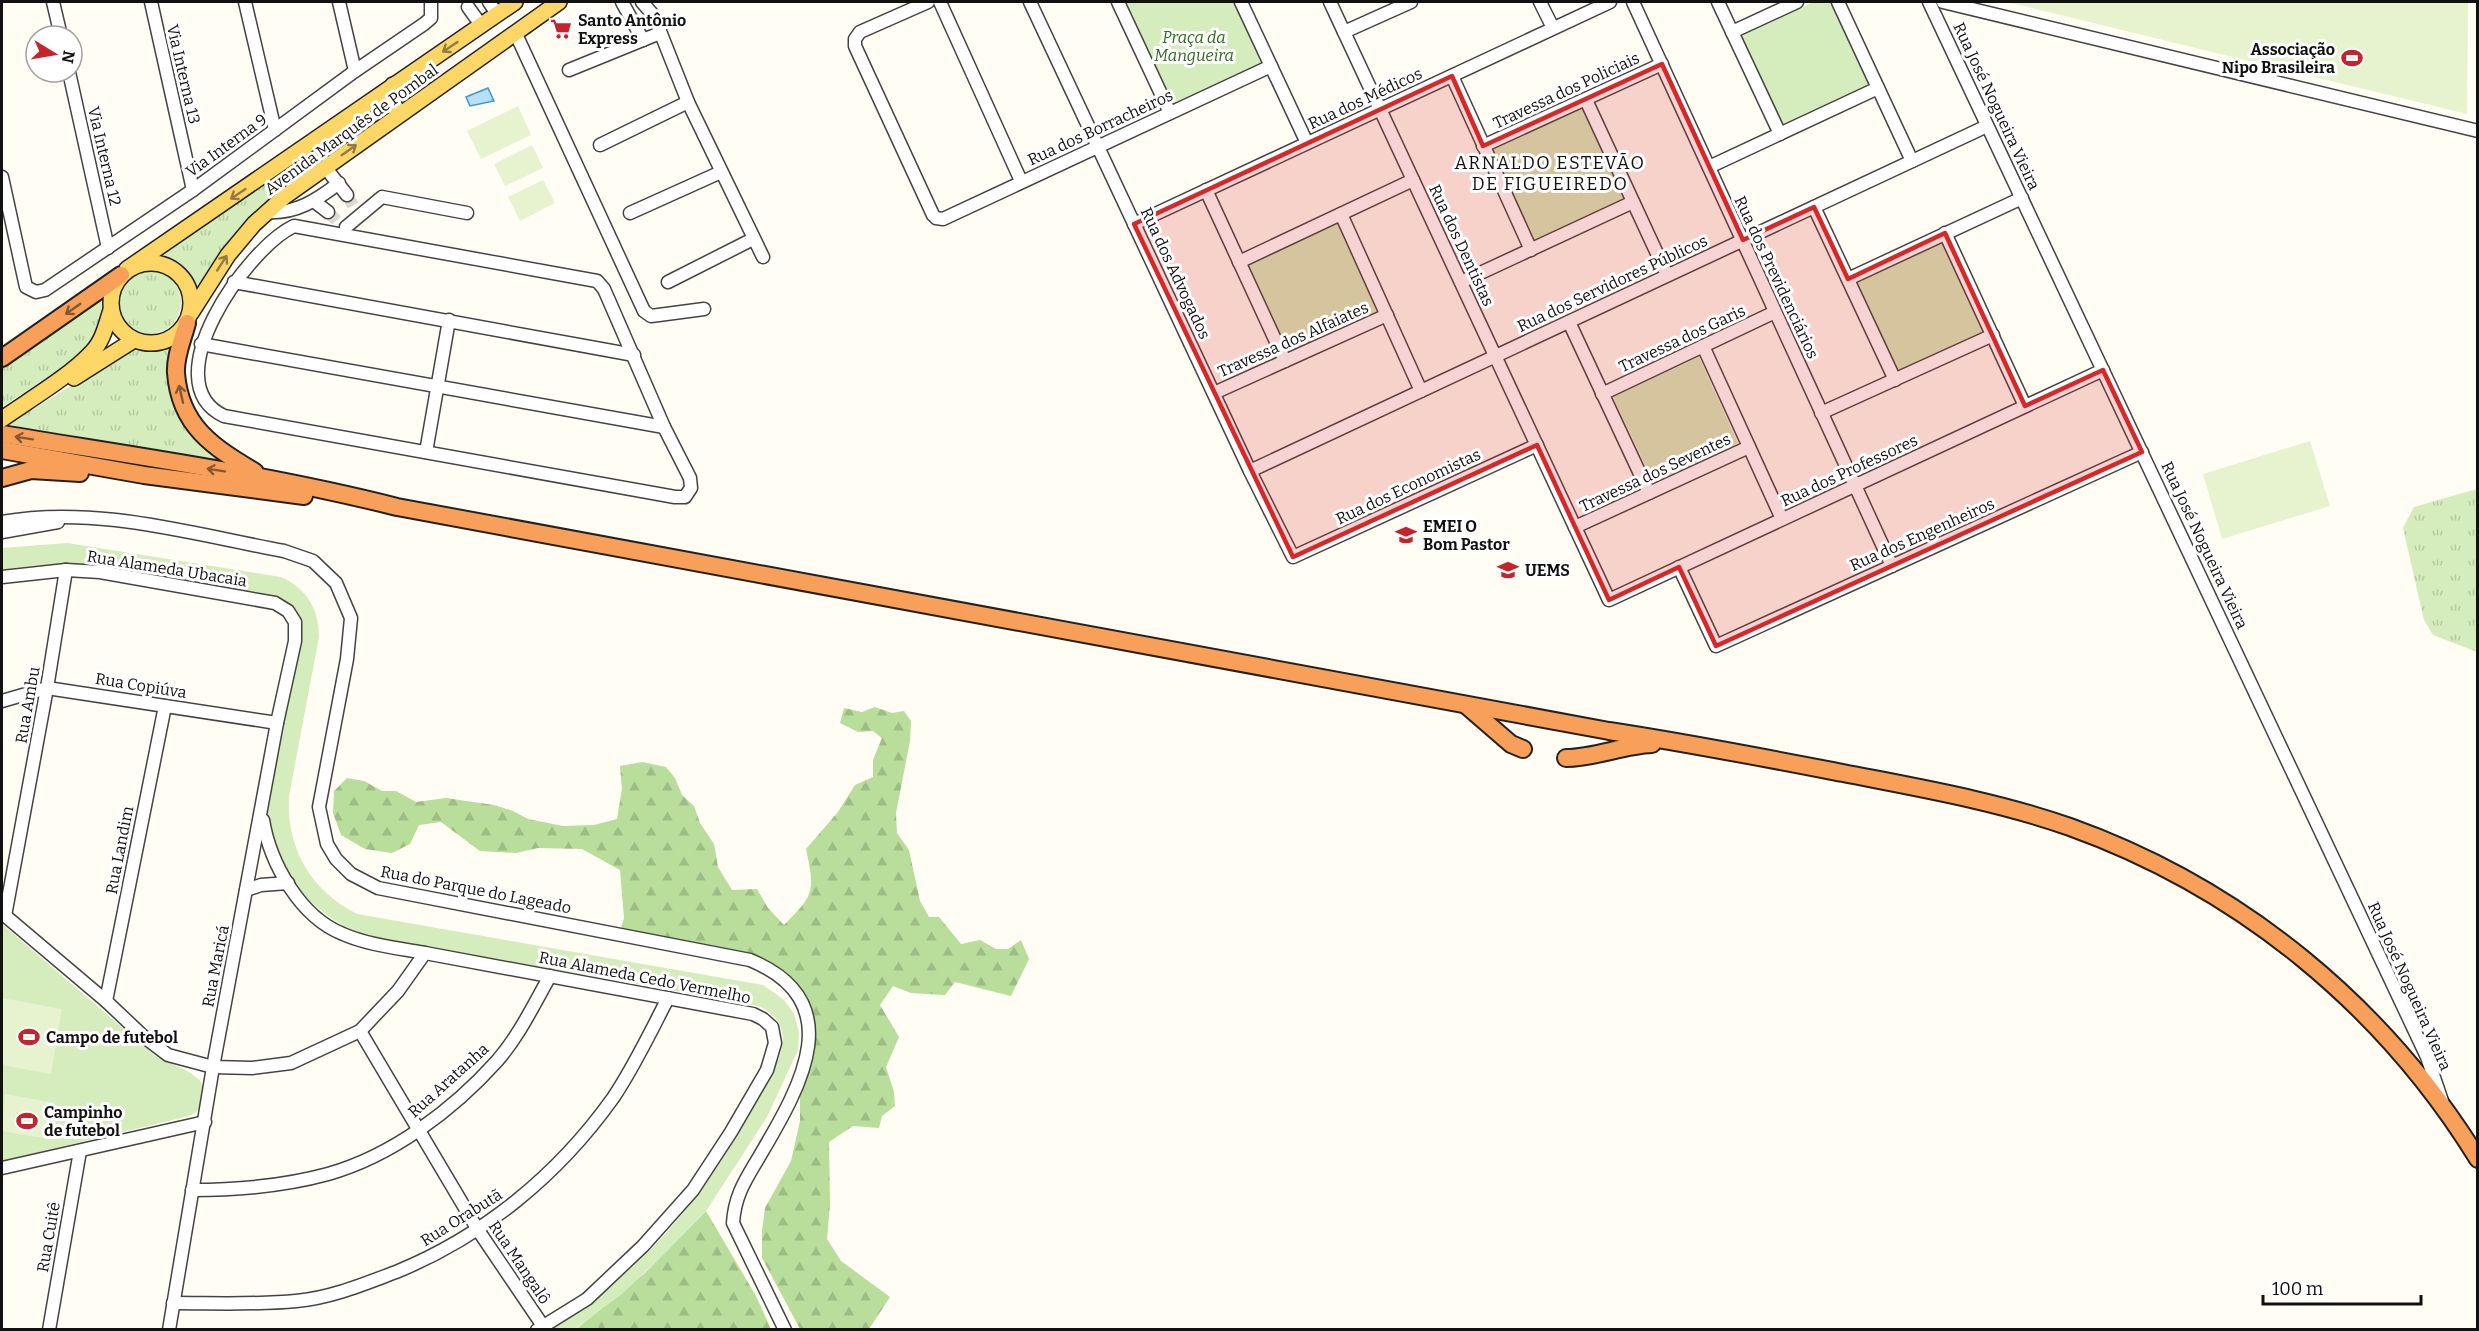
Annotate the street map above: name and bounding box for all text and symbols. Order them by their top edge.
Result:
place label: Santo Antônio Express [578,11,686,48]
supermarket icon: Santo Antônio Express [549,17,573,41]
street label: Rua José Nogueira Vieira [1949,19,2044,193]
street label: Via Interna 13 [163,23,204,126]
north arrow [24,24,84,84]
park label: Praça da Mangueira [1154,28,1234,65]
place label: Associação Nipo Brasileira [2222,40,2335,77]
one-way arrow [442,41,458,53]
sports icon: Associação Nipo Brasileira [2340,46,2364,70]
street label: Travessa dos Policiais [1490,48,1642,133]
text: N [58,49,79,65]
street label: Avenida Marquês de Pombal [261,60,442,199]
street label: Rua dos Médicos [1305,64,1425,133]
street label: Rua dos Borracheiros [1025,85,1176,169]
street label: Via Interna 12 [84,105,125,208]
street label: Via Interna 9 [182,110,270,181]
one-way arrow [340,144,356,156]
district label: ARNALDO ESTEVÃO DE FIGUEIREDO [1454,152,1646,195]
street label: Rua dos Dentistas [1425,181,1498,309]
one-way arrow [230,188,246,200]
street label: Rua dos Previdenciários [1730,193,1823,362]
street label: Rua dos Advogados [1137,204,1214,342]
street label: Rua dos Servidores Públicos [1514,231,1710,336]
one-way arrow [216,255,229,272]
street label: Travessa dos Alfaiates [1215,298,1371,381]
street label: Travessa dos Garis [1616,301,1748,376]
one-way arrow [65,303,81,315]
one-way arrow [175,385,186,405]
street label: Travessa dos Seventes [1577,429,1734,516]
street label: Rua dos Professores [1778,430,1921,510]
one-way arrow [15,432,34,443]
street label: Rua dos Economistas [1333,445,1484,528]
street label: Rua José Nogueira Vieira [2157,458,2252,632]
one-way arrow [207,464,227,475]
street label: Rua dos Engenheiros [1847,494,1997,575]
place label: EMEI O Bom Pastor [1423,517,1510,554]
school or university icon: EMEI O Bom Pastor [1394,523,1418,547]
street label: Rua Alameda Ubacaia [86,546,248,591]
school or university icon: UEMS [1496,558,1520,582]
place label: UEMS [1525,561,1570,580]
street label: Rua Ambu [11,665,44,745]
street label: Rua Copiúva [94,669,188,702]
street label: Rua Landim [102,805,137,896]
street label: Rua do Parque do Lageado [379,862,573,917]
street label: Rua José Nogueira Vieira [2364,899,2455,1074]
street label: Rua Maricá [198,923,233,1009]
street label: Rua Alameda Cedo Vermelho [537,948,752,1007]
sports icon: Campo de futebol [17,1025,41,1049]
place label: Campo de futebol [46,1028,178,1047]
street label: Rua Aratanha [404,1039,493,1121]
place label: Campinho de futebol [44,1103,123,1140]
sports icon: Campinho de futebol [15,1109,39,1133]
street label: Rua Orabutã [417,1185,506,1250]
street label: Rua Cuitê [33,1200,64,1274]
street label: Rua Mangalô [485,1217,554,1308]
scale bar [2263,1268,2420,1306]
text: 100 m [2272,1278,2323,1300]

